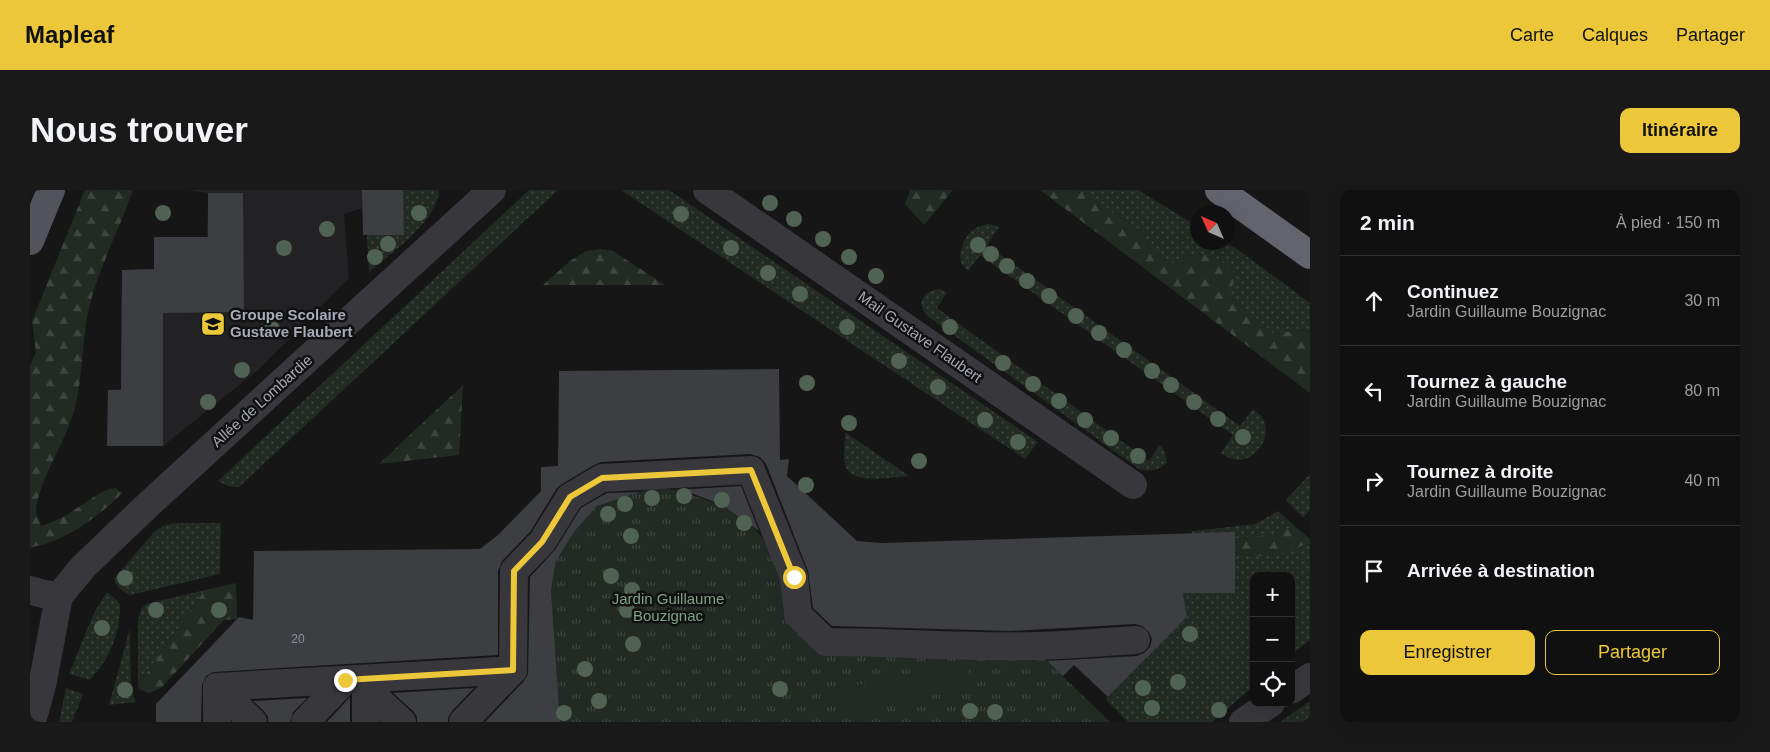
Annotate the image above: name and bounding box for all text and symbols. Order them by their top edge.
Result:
text: Mapleaf [25,21,114,48]
text: Carte [1510,25,1554,45]
text: Calques [1582,25,1648,45]
text: Partager [1676,25,1745,45]
button: Itinéraire [1620,108,1740,153]
text: Nous trouver [30,110,248,149]
north arrow [1190,205,1235,250]
text: 2 min [1360,211,1415,234]
text: À pied · 150 m [1616,214,1720,231]
text: Continuez [1407,281,1499,302]
icon: ahead [1360,287,1388,315]
street label: Mail Gustave Flaubert [855,288,986,386]
text: 30 m [1684,292,1720,309]
text: Jardin Guillaume Bouzignac [1407,303,1606,320]
place label: Groupe Scolaire Gustave Flaubert [230,306,353,340]
school or university icon: Groupe Scolaire Gustave Flaubert [200,311,226,337]
street label: Allée de Lombardie [208,351,315,450]
text: Tournez à gauche [1407,371,1567,392]
icon: left [1360,377,1388,405]
text: 80 m [1684,382,1720,399]
text: Jardin Guillaume Bouzignac [1407,393,1606,410]
text: Tournez à droite [1407,461,1553,482]
icon: right [1360,467,1388,495]
text: 40 m [1684,472,1720,489]
text: Jardin Guillaume Bouzignac [1407,483,1606,500]
icon: arrive [1360,557,1388,585]
text: Arrivée à destination [1407,560,1595,581]
route start [783,566,806,589]
map controls [1250,572,1295,707]
button: + [1250,572,1295,617]
park label: Jardin Guillaume Bouzignac [612,590,724,624]
button: − [1250,617,1295,662]
button: Enregistrer [1360,630,1535,675]
button: Partager [1545,630,1720,675]
house number: 20 [291,632,305,646]
button: locate [1250,662,1295,707]
route end [334,669,357,692]

